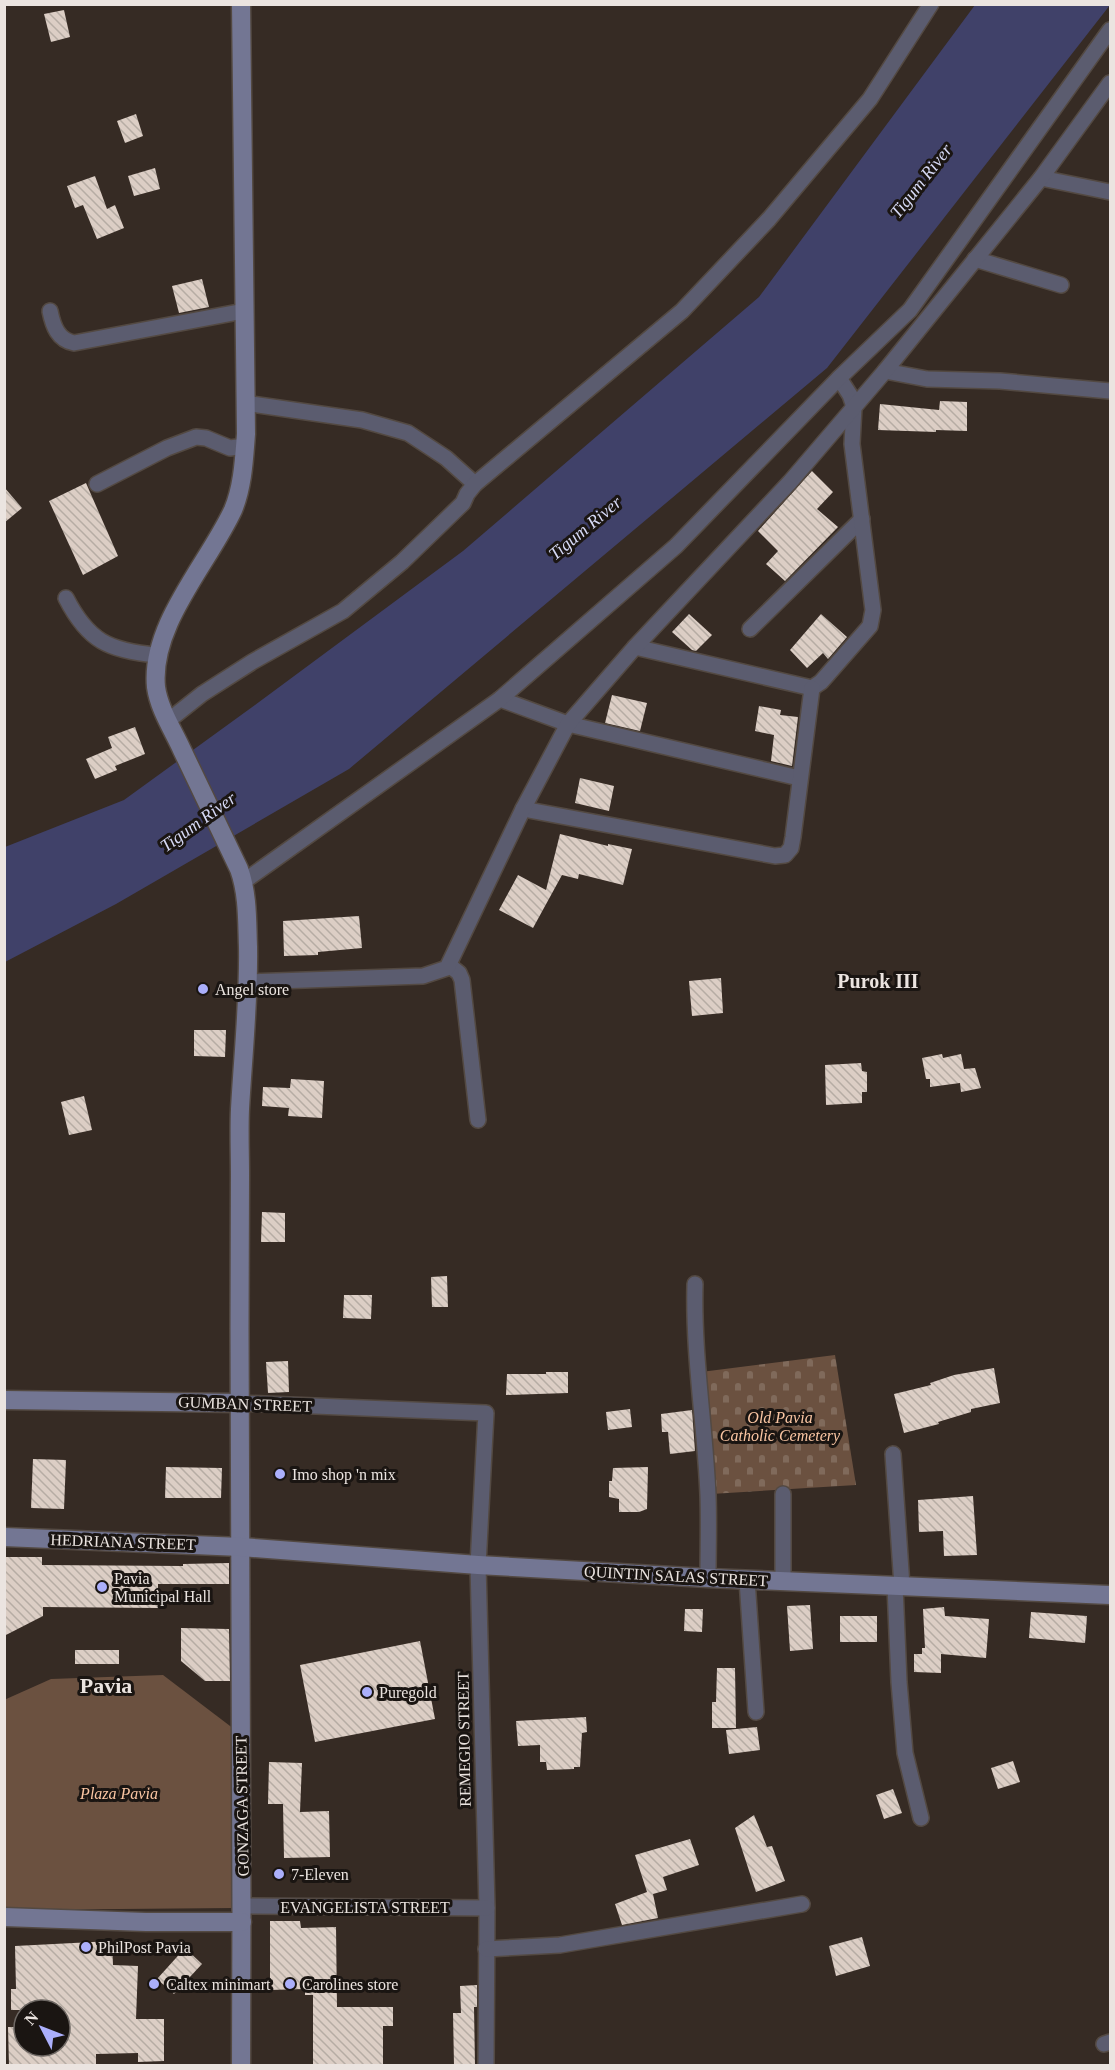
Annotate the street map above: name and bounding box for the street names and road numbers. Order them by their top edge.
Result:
street label: GUMBAN STREET [178,1393,312,1415]
street label: HEDRIANA STREET [50,1531,196,1553]
street label: QUINTIN SALAS STREET [584,1563,769,1589]
street label: REMEGIO STREET [454,1671,474,1807]
street label: GONZAGA STREET [232,1735,252,1877]
street label: EVANGELISTA STREET [280,1899,450,1916]

